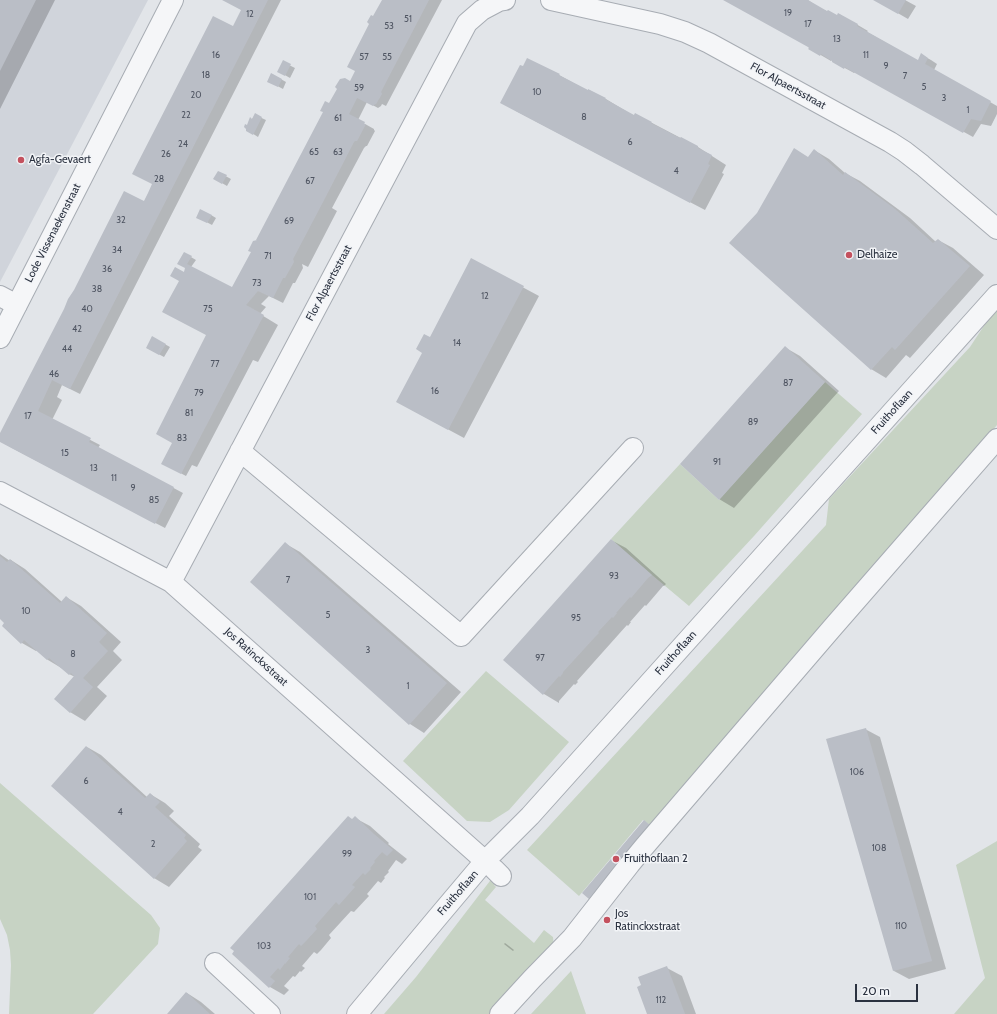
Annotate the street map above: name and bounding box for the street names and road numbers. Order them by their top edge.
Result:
street label: Flor Alpaertsstraat [748,60,828,112]
street label: Lode Vissenaekenstraat [22,181,84,285]
street label: Flor Alpaertsstraat [303,243,355,323]
street label: Fruithoflaan [869,387,915,437]
street label: Jos Ratinckxstraat [222,625,290,689]
street label: Fruithoflaan [653,628,699,678]
street label: Fruithoflaan [435,868,481,918]

